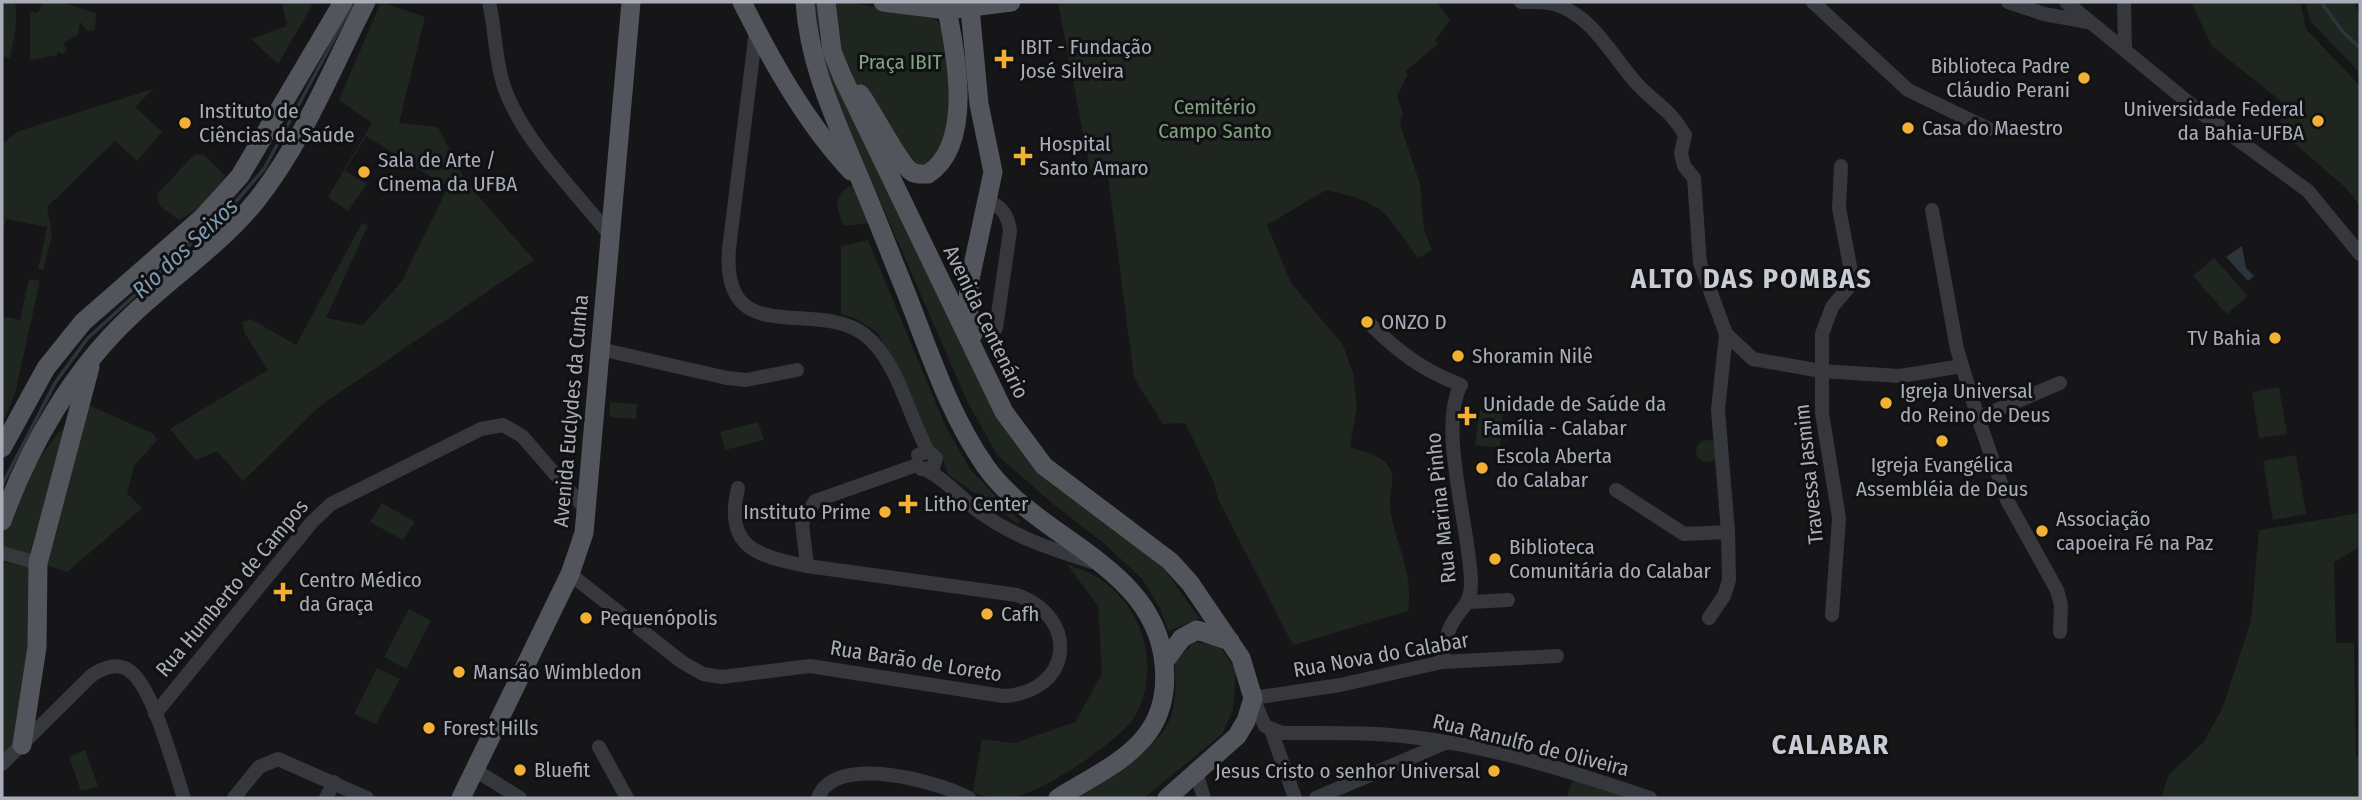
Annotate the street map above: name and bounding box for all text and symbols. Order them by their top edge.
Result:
place label: IBIT - Fundação José Silveira [1020,34,1152,84]
park label: Praça IBIT [858,49,942,75]
marker: IBIT - Fundação José Silveira [994,49,1014,69]
place label: Biblioteca Padre Cláudio Perani [1931,53,2070,103]
marker: Biblioteca Padre Cláudio Perani [2076,70,2092,86]
park label: Cemitério Campo Santo [1158,94,1272,144]
place label: Universidade Federal da Bahia-UFBA [2123,96,2304,146]
place label: Instituto de Ciências da Saúde [199,98,355,148]
marker: Universidade Federal da Bahia-UFBA [2310,113,2326,129]
marker: Instituto de Ciências da Saúde [177,115,193,131]
place label: Casa do Maestro [1922,115,2063,141]
marker: Casa do Maestro [1900,120,1916,136]
place label: Hospital Santo Amaro [1039,131,1149,181]
marker: Hospital Santo Amaro [1013,146,1033,166]
place label: Sala de Arte / Cinema da UFBA [378,147,517,197]
marker: Sala de Arte / Cinema da UFBA [356,164,372,180]
water label: Rio dos Seixos [126,192,244,304]
street label: Avenida Centenário [938,241,1034,403]
district label: ALTO DAS POMBAS [1630,262,1873,295]
street label: Avenida Euclydes da Cunha [548,294,594,528]
place label: ONZO D [1381,309,1447,335]
marker: ONZO D [1359,314,1375,330]
place label: TV Bahia [2187,325,2261,351]
marker: TV Bahia [2267,330,2283,346]
place label: Shoramin Nilê [1472,343,1593,369]
marker: Shoramin Nilê [1450,348,1466,364]
place label: Igreja Universal do Reino de Deus [1900,378,2050,428]
place label: Unidade de Saúde da Família - Calabar [1483,391,1666,441]
marker: Igreja Universal do Reino de Deus [1878,395,1894,411]
street label: Travessa Jasmim [1789,403,1829,545]
marker: Unidade de Saúde da Família - Calabar [1457,406,1477,426]
street label: Rua Marina Pinho [1420,431,1462,585]
marker: Igreja Evangélica Assembléia de Deus [1934,433,1950,449]
place label: Escola Aberta do Calabar [1496,443,1612,493]
place label: Igreja Evangélica Assembléia de Deus [1856,452,2028,502]
marker: Escola Aberta do Calabar [1474,460,1490,476]
place label: Litho Center [924,491,1029,517]
street label: Rua Humberto de Campos [150,494,314,682]
marker: Litho Center [898,494,918,514]
place label: Instituto Prime [743,499,871,525]
marker: Instituto Prime [877,504,893,520]
place label: Associação capoeira Fé na Paz [2056,506,2213,556]
marker: Associação capoeira Fé na Paz [2034,523,2050,539]
place label: Biblioteca Comunitária do Calabar [1509,534,1711,584]
marker: Biblioteca Comunitária do Calabar [1487,551,1503,567]
place label: Centro Médico da Graça [299,567,422,617]
marker: Centro Médico da Graça [273,582,293,602]
place label: Cafh [1001,601,1039,627]
place label: Pequenópolis [600,605,718,631]
marker: Cafh [979,606,995,622]
marker: Pequenópolis [578,610,594,626]
street label: Rua Nova do Calabar [1291,627,1471,683]
street label: Rua Barão de Loreto [828,635,1004,687]
place label: Mansão Wimbledon [473,659,642,685]
marker: Mansão Wimbledon [451,664,467,680]
street label: Rua Ranulfo de Oliveira [1430,708,1632,782]
place label: Forest Hills [443,715,538,741]
marker: Forest Hills [421,720,437,736]
district label: CALABAR [1772,728,1890,761]
place label: Bluefit [534,757,590,783]
place label: Jesus Cristo o senhor Universal [1215,758,1480,784]
marker: Bluefit [512,762,528,778]
marker: Jesus Cristo o senhor Universal [1486,763,1502,779]

